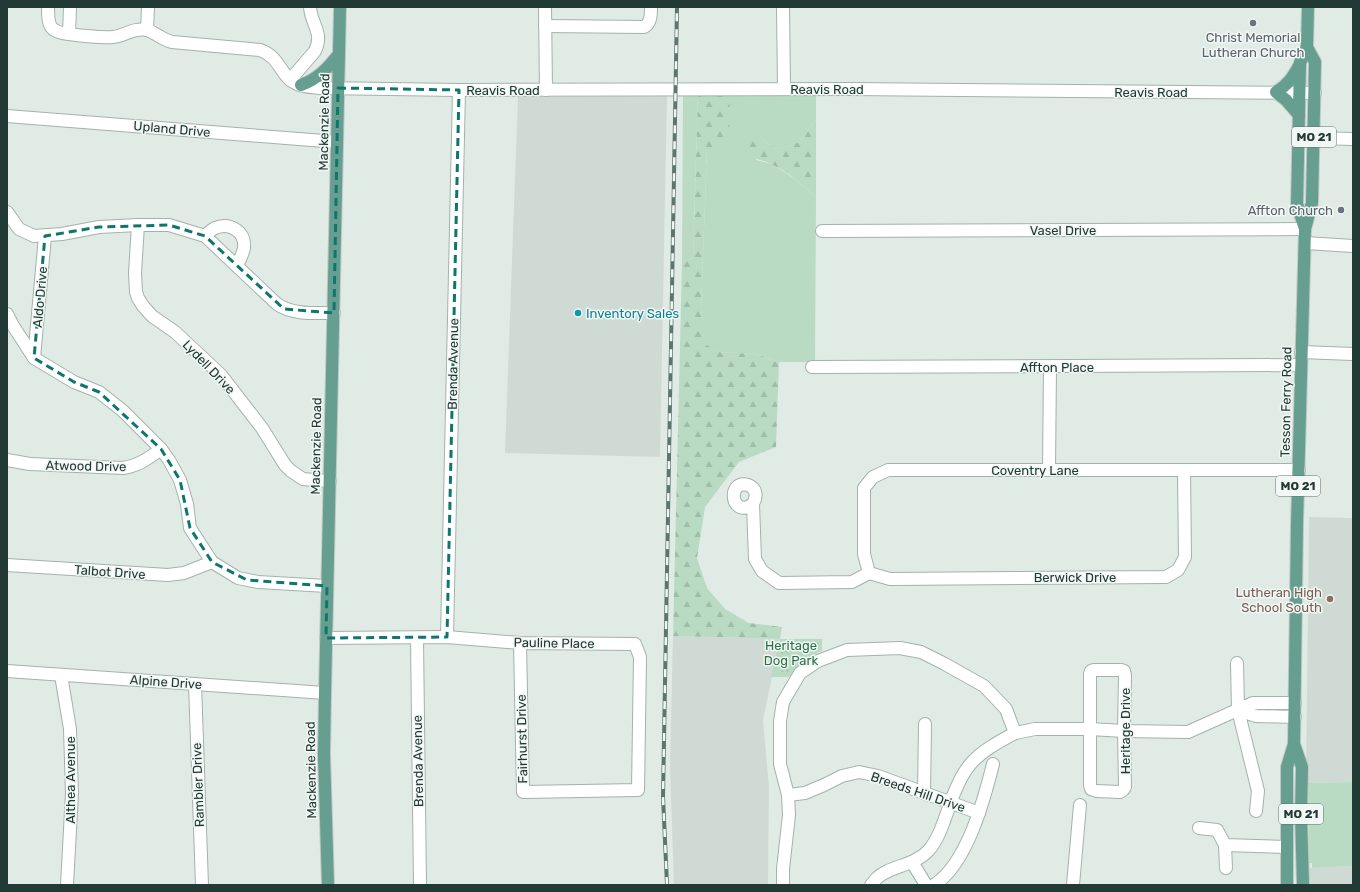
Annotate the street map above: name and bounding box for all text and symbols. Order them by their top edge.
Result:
marker: Christ Memorial Lutheran Church [1248,18,1258,28]
place label: Christ Memorial Lutheran Church [1202,30,1304,60]
street label: Mackenzie Road [316,73,332,171]
street label: Reavis Road [790,82,864,97]
street label: Reavis Road [466,83,540,98]
street label: Reavis Road [1114,85,1188,100]
street label: Upland Drive [133,118,211,140]
road number: MO 21 [1292,127,1336,147]
place label: Affton Church [1248,203,1333,218]
marker: Affton Church [1336,205,1346,215]
street label: Vasel Drive [1030,223,1096,238]
street label: Aldo Drive [30,266,50,328]
place label: Inventory Sales [586,306,679,321]
marker: Inventory Sales [573,308,583,318]
street label: Brenda Avenue [445,318,461,410]
street label: Lydell Drive [180,337,238,397]
street label: Tesson Ferry Road [1278,346,1294,458]
street label: Affton Place [1020,360,1094,375]
street label: Mackenzie Road [308,397,324,495]
street label: Atwood Drive [45,458,127,474]
street label: Coventry Lane [991,463,1079,478]
road number: MO 21 [1276,476,1320,496]
street label: Talbot Drive [74,562,146,582]
street label: Berwick Drive [1034,570,1116,585]
place label: Lutheran High School South [1236,585,1322,615]
marker: Lutheran High School South [1325,594,1335,604]
street label: Pauline Place [513,635,595,651]
park label: Heritage Dog Park [764,638,818,669]
street label: Alpine Drive [129,672,203,692]
street label: Heritage Drive [1118,688,1134,774]
street label: Fairhurst Drive [514,694,530,784]
street label: Brenda Avenue [410,715,426,807]
street label: Mackenzie Road [303,721,319,819]
street label: Althea Avenue [63,736,78,824]
street label: Rambler Drive [189,742,207,828]
street label: Breeds Hill Drive [869,769,967,815]
road number: MO 21 [1279,804,1323,824]

